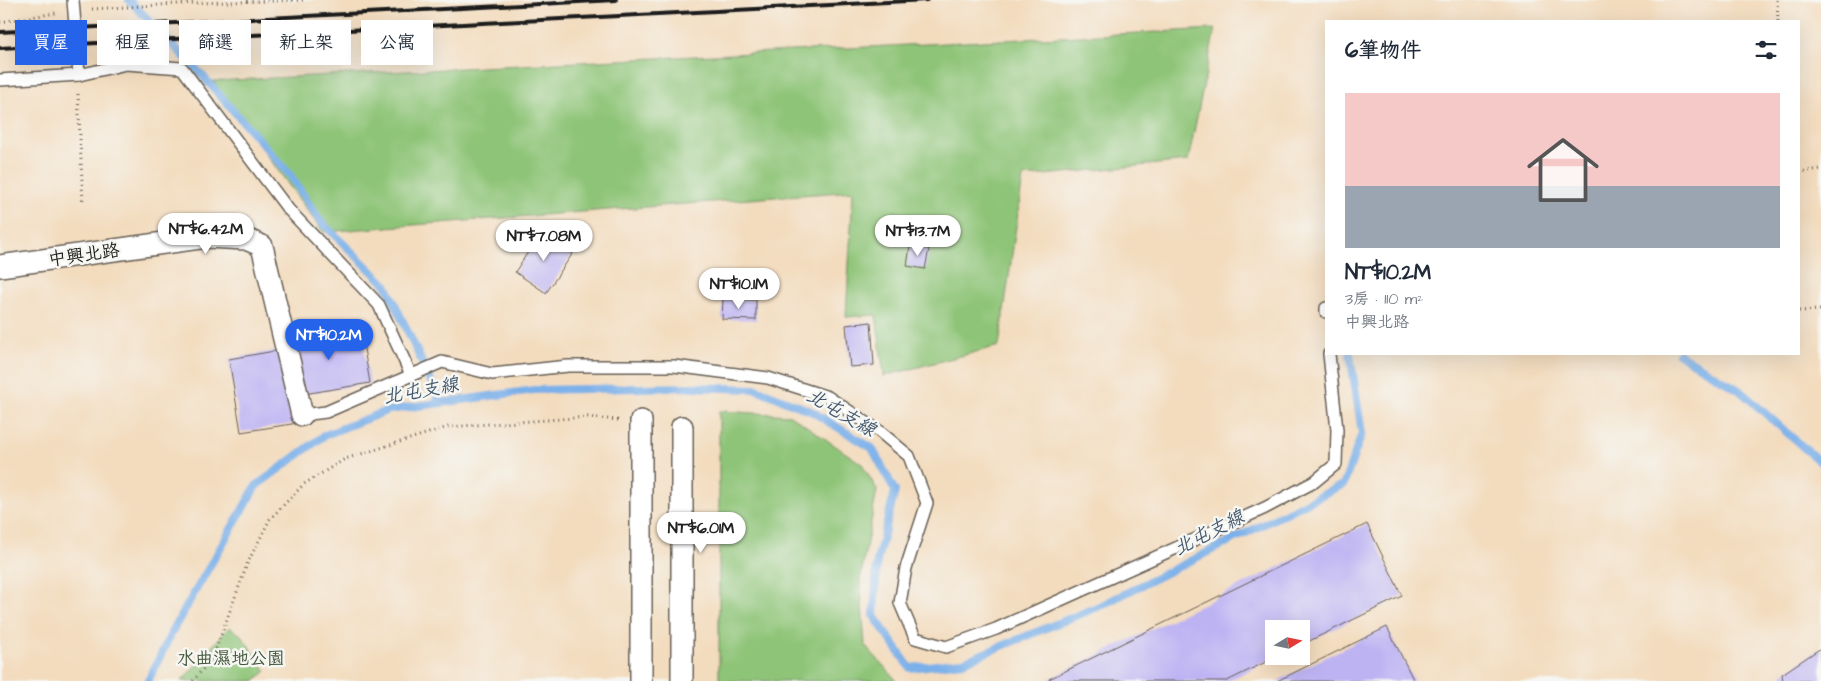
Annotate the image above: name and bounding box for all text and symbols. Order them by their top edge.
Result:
chip: 買屋 [15,20,87,65]
chip: 租屋 [97,20,169,65]
chip: 篩選 [179,20,251,65]
chip: 新上架 [261,20,351,65]
chip: 公寓 [361,20,433,65]
text: 6筆物件 [1345,36,1421,65]
icon: filters [1752,36,1780,64]
icon: home [1518,125,1608,215]
pin: NT$6.42M [154,212,258,255]
pin: NT$13.7M [866,214,970,257]
text: NT$6.42M [169,218,243,240]
pin: NT$7.08M [492,220,596,262]
text: NT$13.7M [886,220,950,242]
text: NT$7.08M [507,225,581,247]
street label: 中興北路 [47,238,121,272]
text: NT$10.2M [1345,258,1431,287]
pin: NT$10.1M [687,268,791,310]
text: NT$10.1M [710,273,768,295]
text: 3房 · 110 m² [1345,288,1423,310]
text: 中興北路 [1345,311,1409,333]
pin: NT$10.2M [277,318,381,361]
text: NT$10.2M [296,324,362,346]
water label: 北屯支線 [381,371,462,411]
water label: 北屯支線 [801,382,882,444]
water label: 北屯支線 [1169,503,1250,562]
pin: NT$6.01M [649,512,753,554]
text: NT$6.01M [668,517,734,539]
north arrow [1265,620,1310,665]
map controls [1265,620,1310,665]
park label: 水曲濕地公園 [177,646,285,671]

